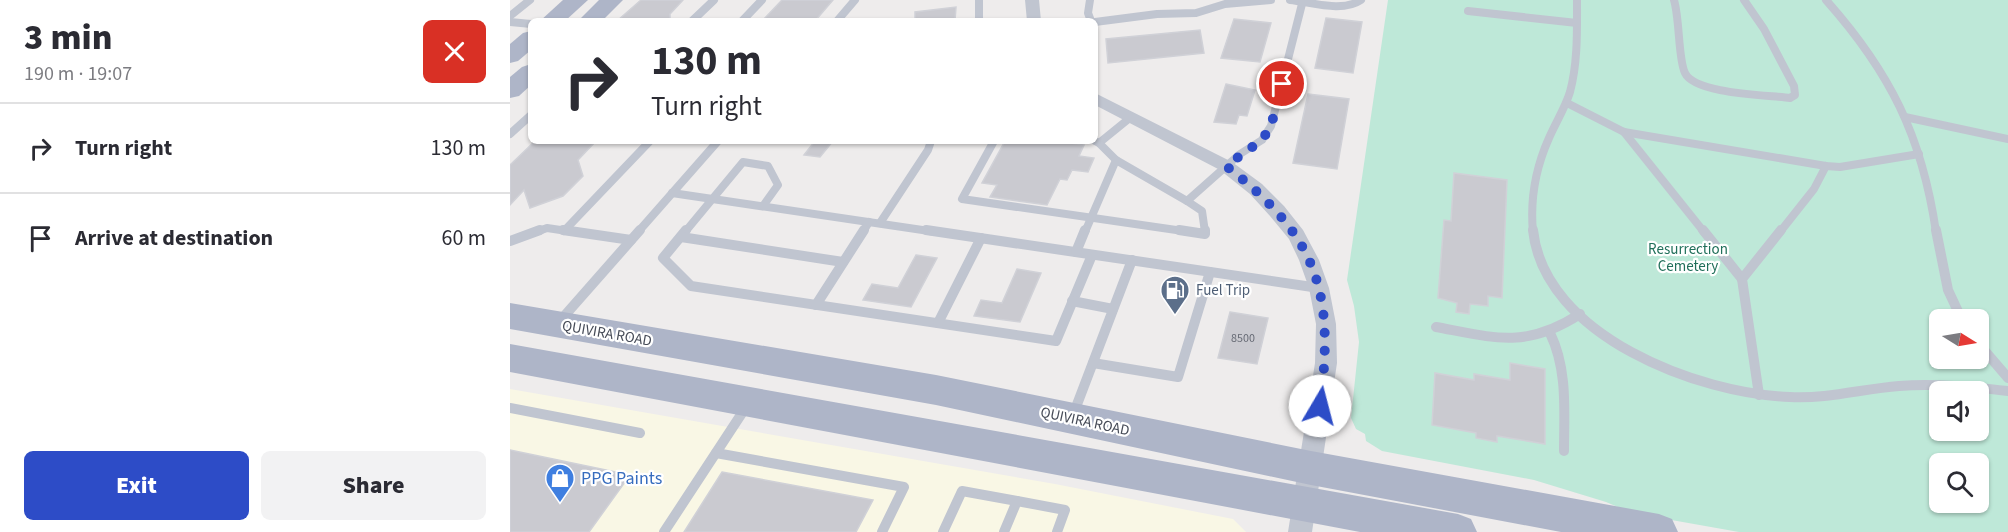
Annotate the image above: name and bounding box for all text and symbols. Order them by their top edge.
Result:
text: 3 min [24,12,112,63]
button: close [423,20,486,83]
text: 130 m [651,31,762,91]
icon: right [552,42,630,120]
pin [1256,58,1307,109]
text: 190 m · 19:07 [24,60,132,88]
icon: arrive [1265,67,1298,100]
text: Turn right [651,87,762,126]
icon: right [24,132,57,165]
text: Turn right [75,132,172,164]
text: 130 m [431,132,486,164]
icon: arrive [24,222,57,255]
text: Arrive at destination [75,222,273,254]
text: 60 m [441,222,486,254]
park label: Resurrection Cemetery [1648,239,1728,277]
fuel station icon: Fuel Trip [1159,274,1191,316]
place label: Fuel Trip [1196,280,1250,301]
north arrow [1929,309,1989,369]
map controls [1929,309,1989,513]
street label: QUIVIRA ROAD [560,315,653,352]
house number: 8500 [1231,330,1255,347]
position arrow [1288,374,1352,438]
button: sound [1929,381,1989,441]
street label: QUIVIRA ROAD [1038,402,1131,441]
button: Exit [24,451,249,520]
button: Share [261,451,486,520]
button: search [1929,453,1989,513]
shop icon: PPG Paints [544,462,576,504]
place label: PPG Paints [581,466,662,491]

